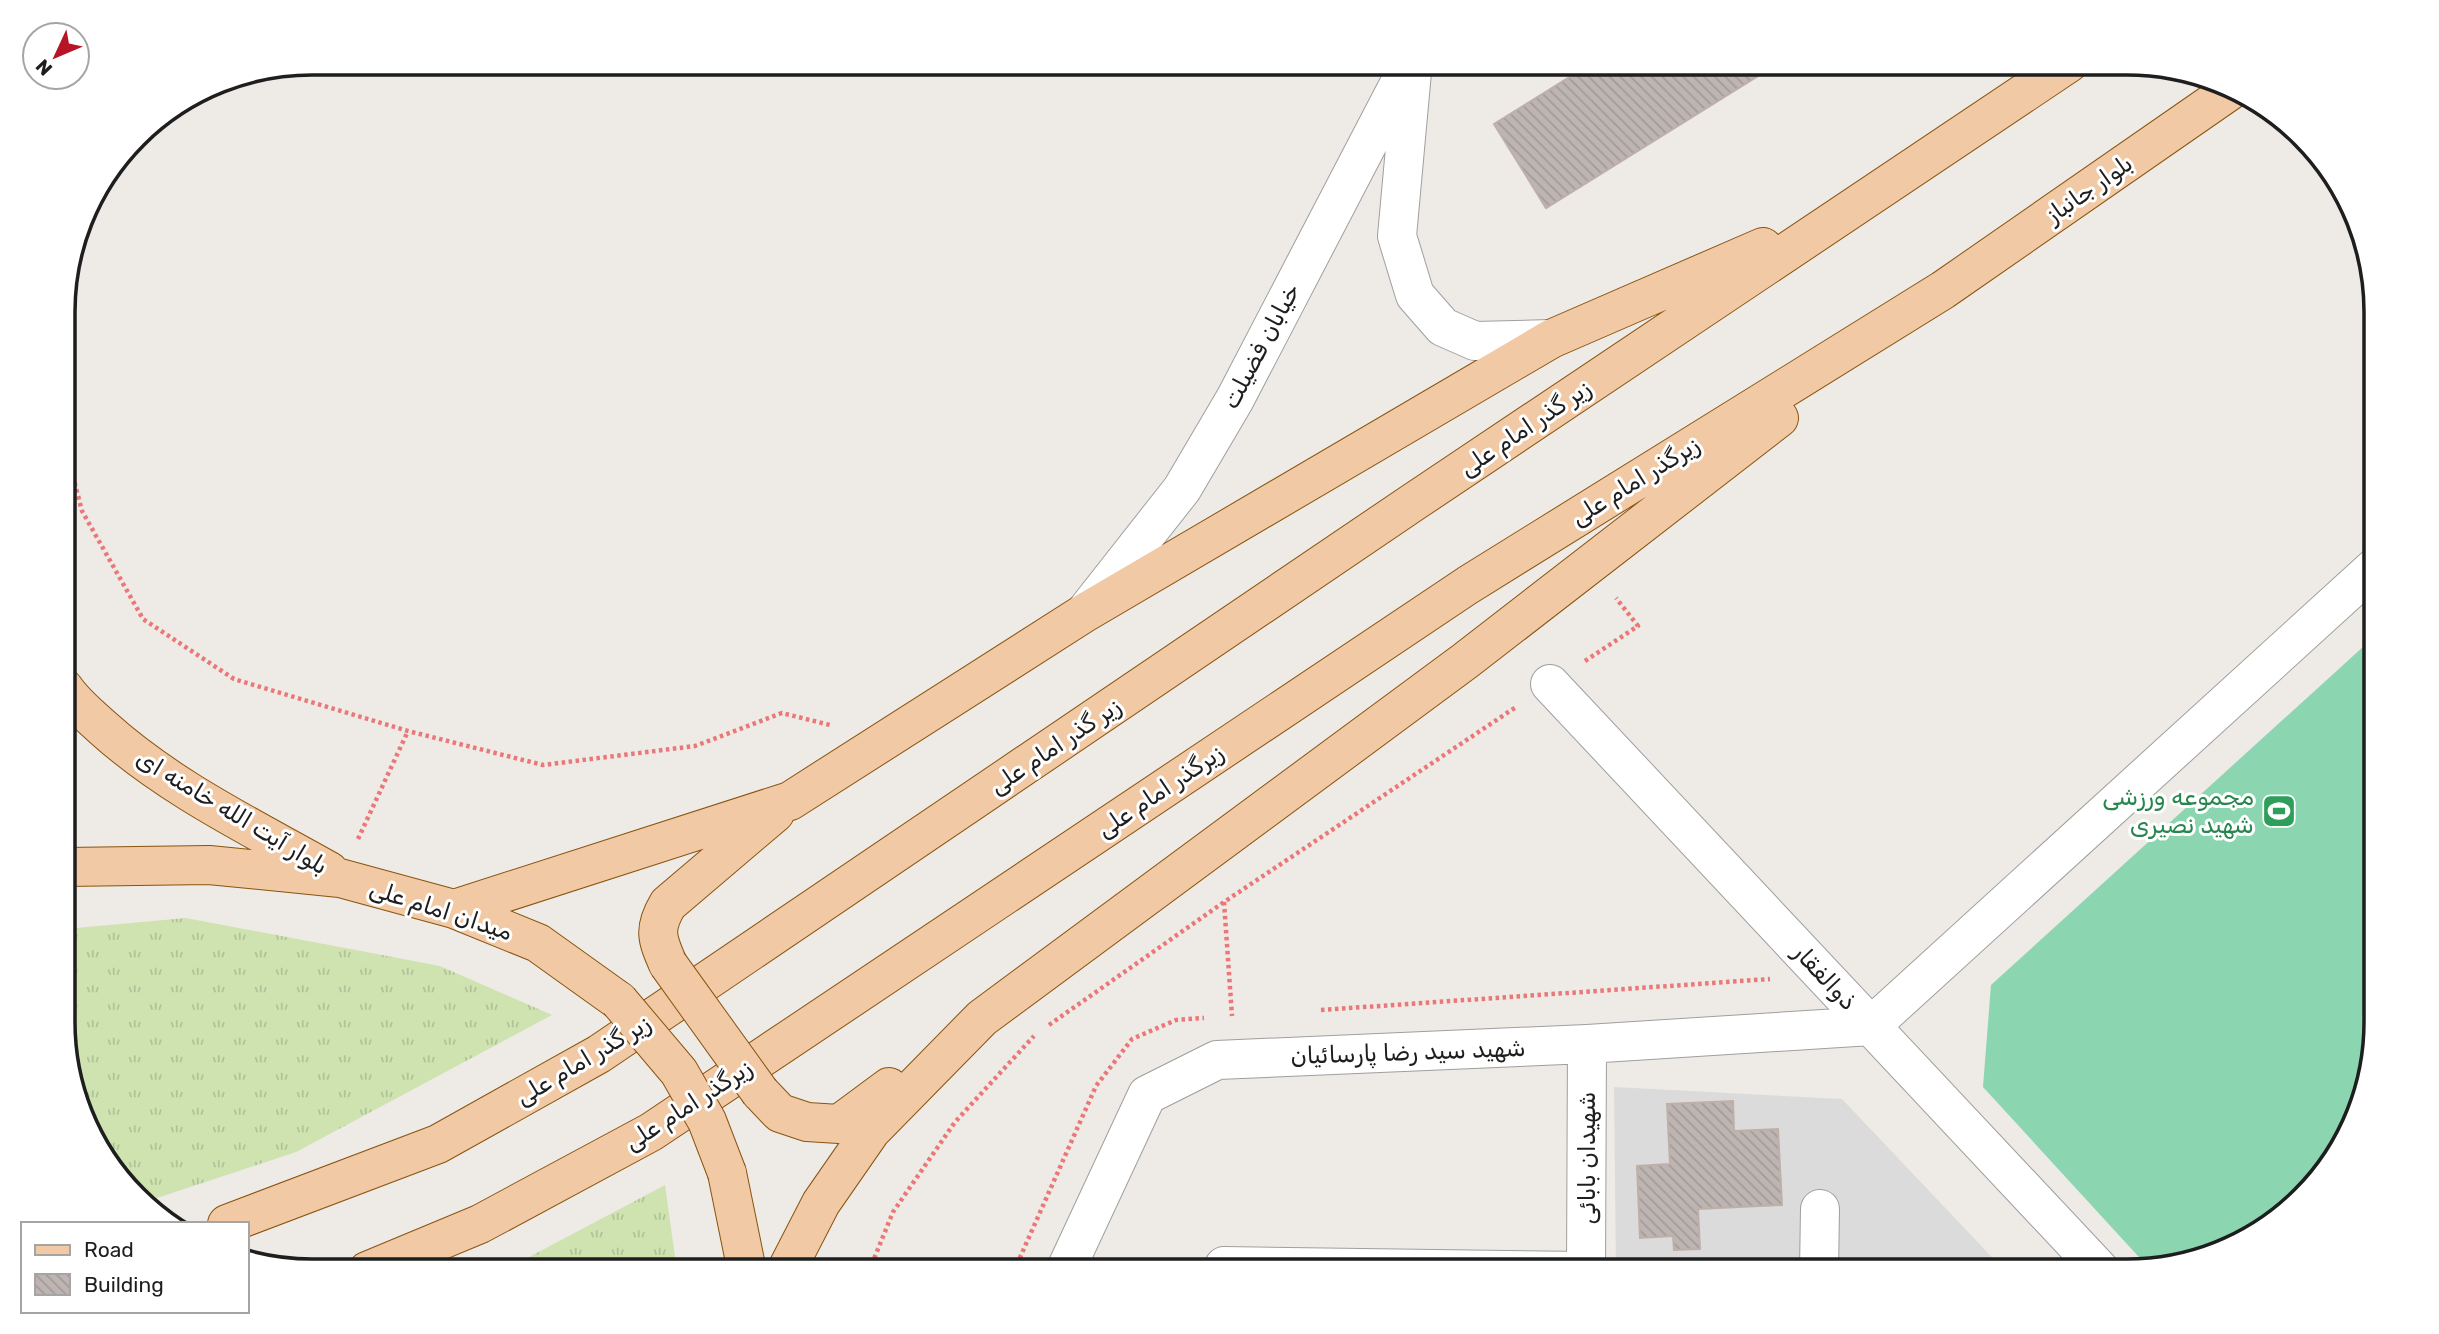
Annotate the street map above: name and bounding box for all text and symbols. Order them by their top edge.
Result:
north arrow [21,21,91,91]
text: N [31,55,57,80]
street label: بلوار جانباز [2039,149,2138,230]
street label: خیابان فضیلت [1216,279,1306,413]
street label: زیر گذر امام علی [1454,374,1597,484]
street label: زیرگذر امام علی [1565,430,1706,533]
street label: زیر گذر امام علی [984,692,1127,802]
street label: زیرگذر امام علی [1091,738,1230,845]
street label: بلوار آیت الله خامنه ای [131,744,333,880]
place label: مجموعه ورزشی شهید نصیری [2102,783,2254,839]
sports icon: مجموعه ورزشی شهید نصیری [2260,792,2298,830]
street label: میدان امام علی [366,874,516,948]
street label: ذوالفقار [1786,937,1862,1016]
street label: زیر گذر امام علی [511,1009,657,1113]
street label: شهید سید رضا پارسائیان [1290,1034,1526,1072]
street label: زیرگذر امام علی [619,1053,758,1158]
street label: شهیدان بابائی [1573,1092,1601,1224]
legend [21,1222,248,1313]
text: Road [84,1237,134,1262]
text: Building [84,1272,164,1297]

